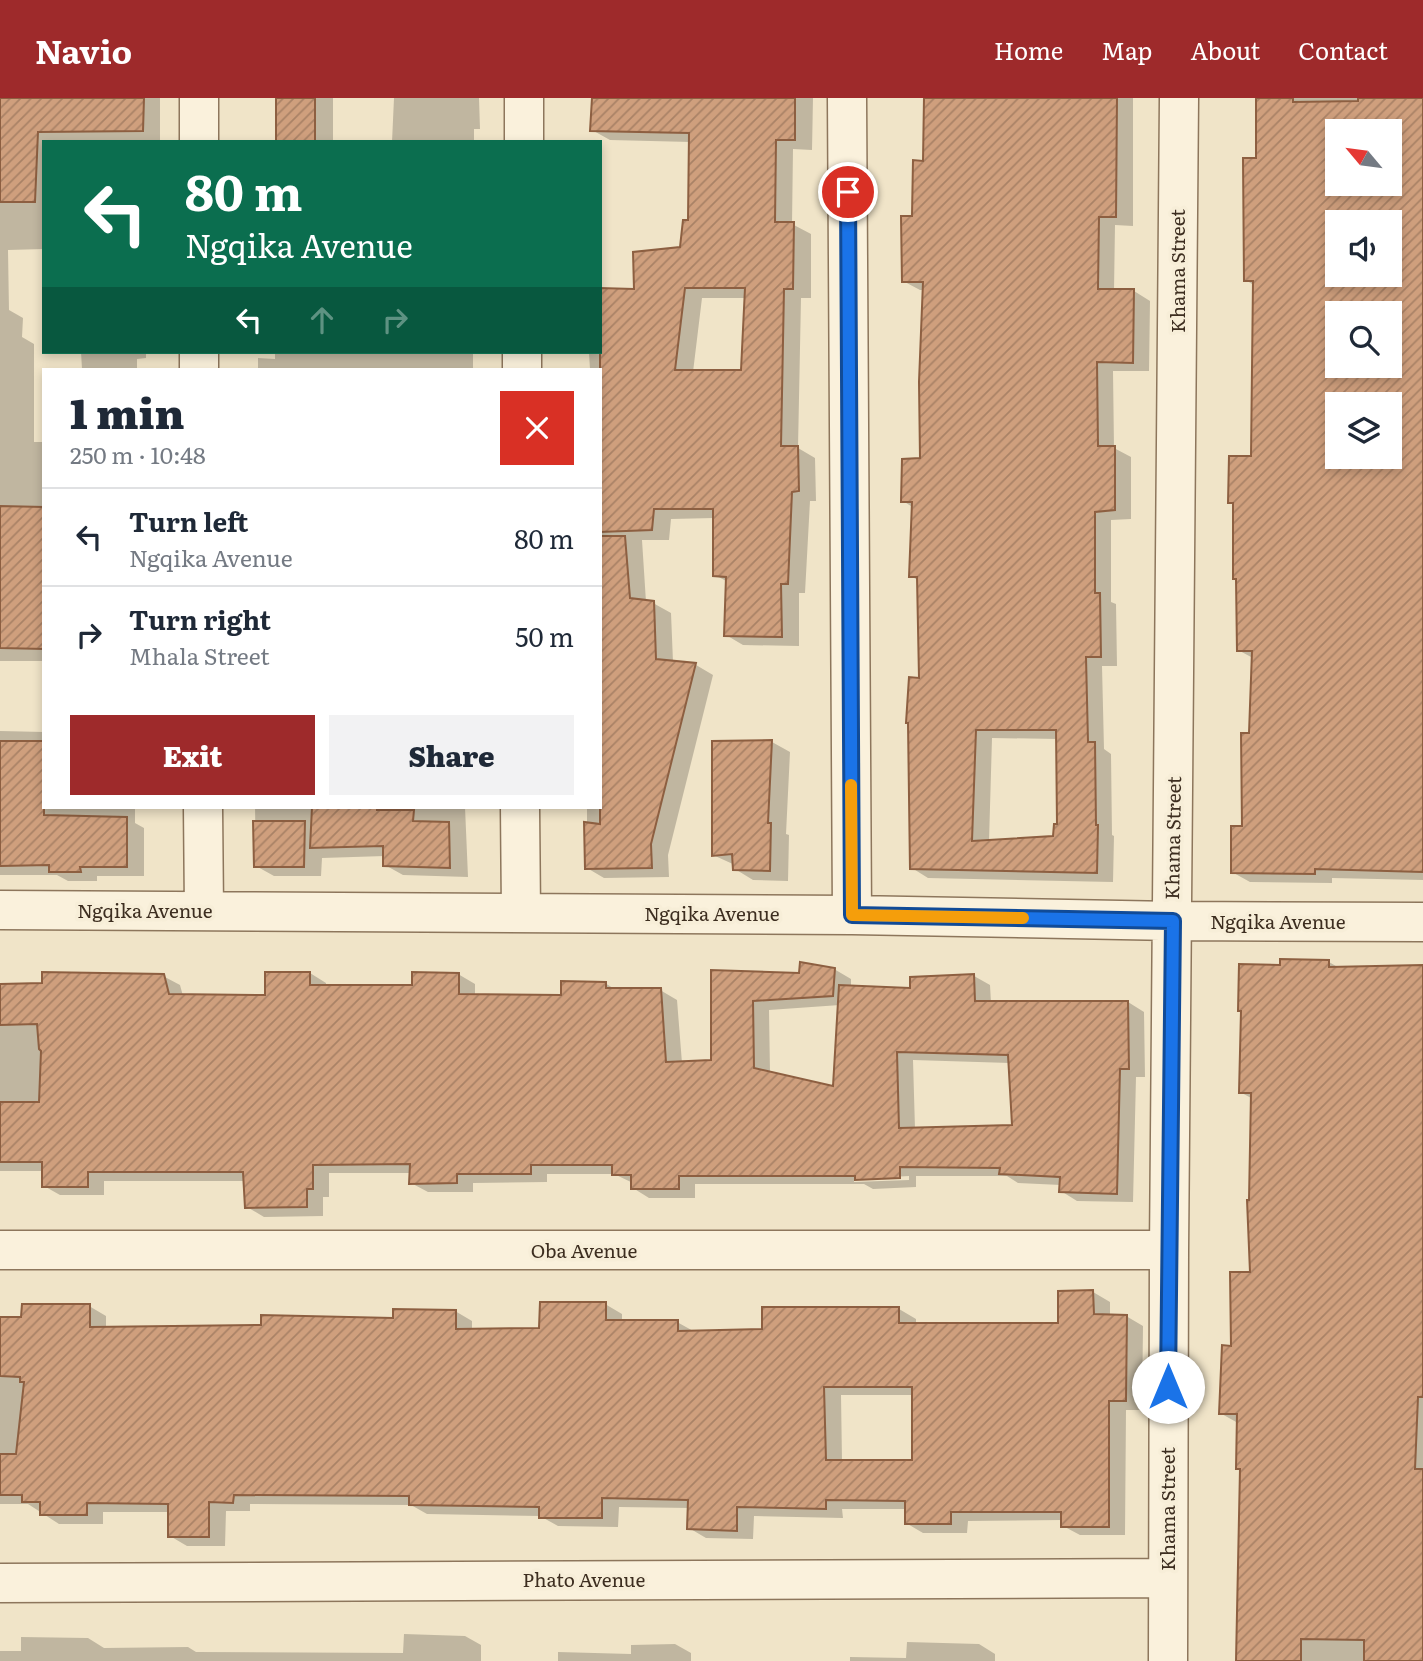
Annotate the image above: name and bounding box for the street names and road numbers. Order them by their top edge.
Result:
street label: Khama Street [1163,209,1191,333]
street label: Khama Street [1157,776,1187,900]
street label: Ngqika Avenue [77,896,213,924]
street label: Ngqika Avenue [644,899,780,927]
street label: Ngqika Avenue [1210,907,1346,935]
street label: Oba Avenue [531,1236,637,1264]
street label: Khama Street [1153,1447,1181,1571]
street label: Phato Avenue [523,1565,646,1593]

